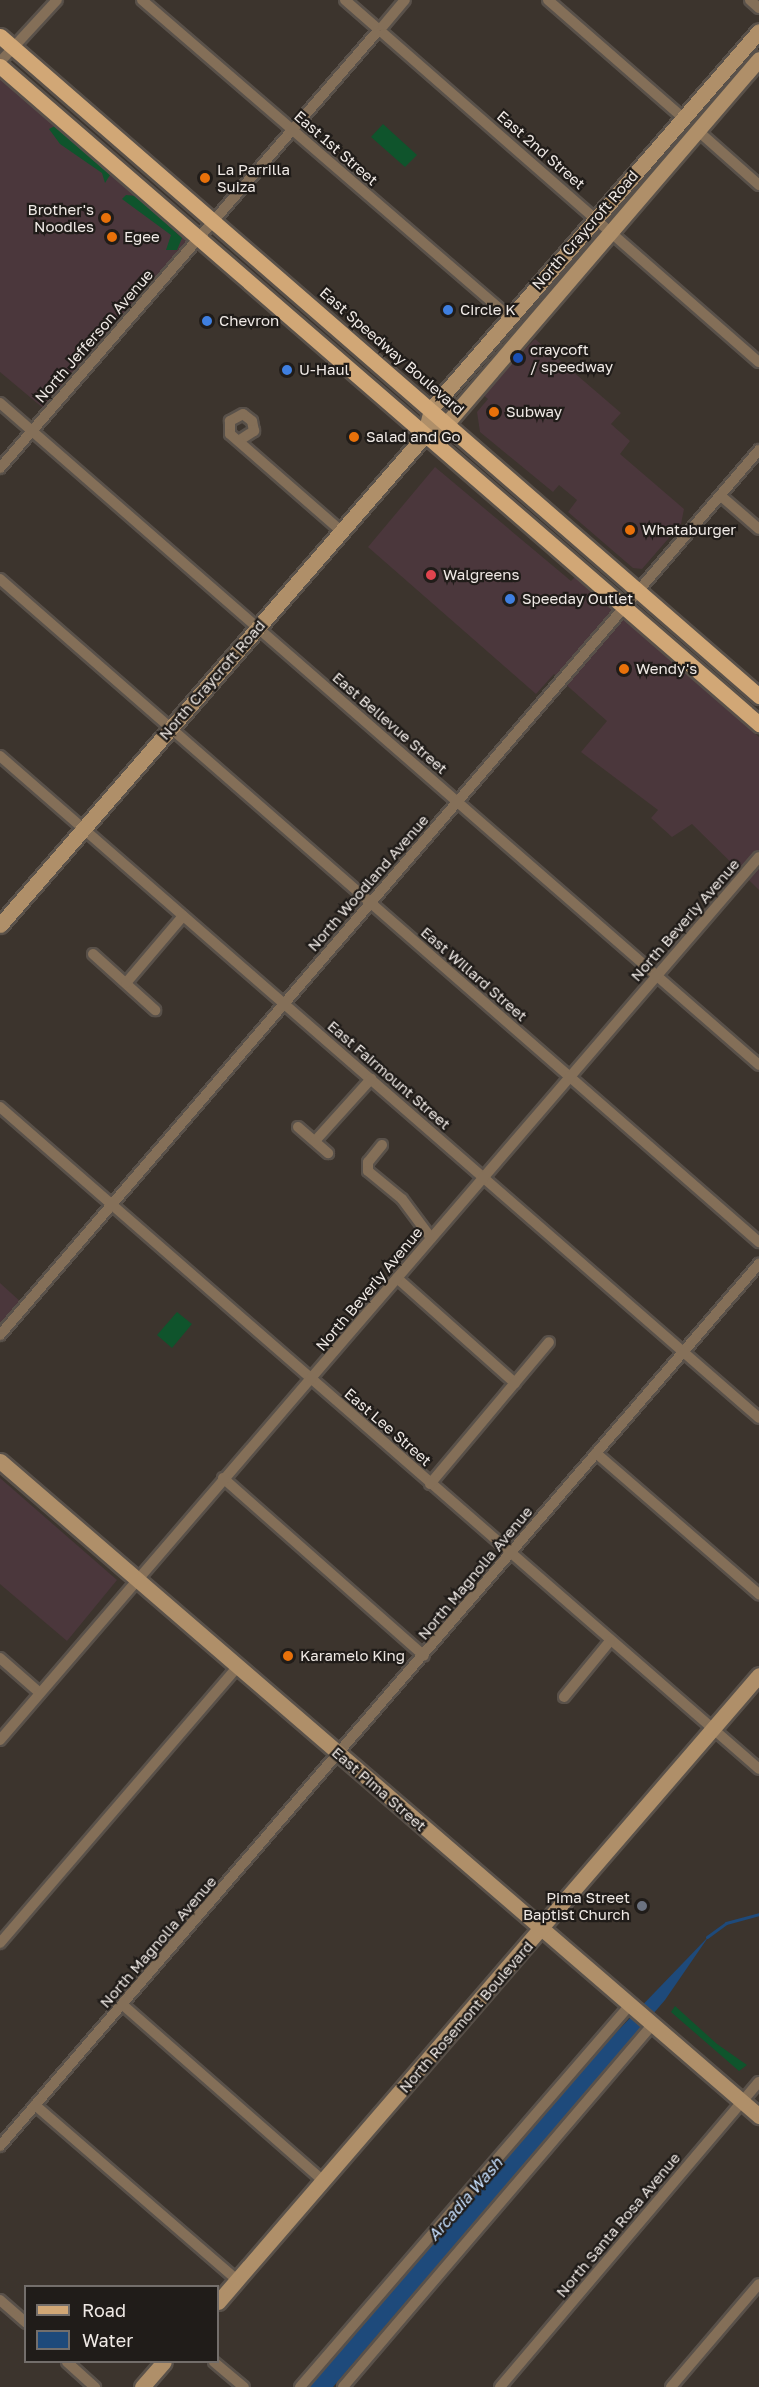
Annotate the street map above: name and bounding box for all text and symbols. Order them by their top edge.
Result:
street label: East 1st Street [291,107,381,189]
street label: East 2nd Street [493,107,589,193]
place label: La Parrilla Suiza [217,160,290,195]
street label: North Craycroft Road [528,167,642,293]
marker: La Parrilla Suiza [198,171,212,185]
place label: Brother's Noodles [28,200,94,235]
marker: Brother's Noodles [99,211,113,225]
place label: Egee [124,228,160,246]
marker: Egee [105,230,119,244]
street label: North Jefferson Avenue [31,266,157,406]
street label: East Speedway Boulevard [316,283,468,419]
place label: Circle K [460,301,516,319]
marker: Circle K [441,303,455,317]
place label: Chevron [219,312,279,330]
marker: Chevron [200,314,214,328]
place label: craycoft / speedway [530,340,613,375]
marker: craycoft / speedway [511,351,525,365]
place label: U-Haul [299,361,349,379]
marker: U-Haul [280,363,294,377]
place label: Subway [506,403,562,421]
marker: Subway [487,405,501,419]
place label: Salad and Go [366,428,461,446]
marker: Salad and Go [347,430,361,444]
place label: Whataburger [642,521,736,539]
marker: Whataburger [623,523,637,537]
place label: Walgreens [443,566,519,584]
marker: Walgreens [424,568,438,582]
place label: Speeday Outlet [522,590,633,608]
marker: Speeday Outlet [503,592,517,606]
street label: North Craycroft Road [155,617,269,743]
place label: Wendy's [636,660,697,678]
marker: Wendy's [617,662,631,676]
street label: East Bellevue Street [329,668,451,778]
street label: North Woodland Avenue [304,811,432,955]
street label: North Beverly Avenue [627,855,743,985]
street label: East Willard Street [417,923,531,1025]
street label: East Fairmount Street [324,1017,454,1133]
street label: North Beverly Avenue [312,1223,426,1355]
street label: East Lee Street [341,1384,435,1470]
street label: North Magnolia Avenue [414,1503,536,1643]
place label: Karamelo King [300,1647,405,1665]
marker: Karamelo King [281,1649,295,1663]
street label: East Pima Street [328,1743,430,1835]
street label: North Magnolia Avenue [96,1873,220,2011]
place label: Pima Street Baptist Church [523,1888,630,1923]
marker: Pima Street Baptist Church [635,1899,649,1913]
street label: North Rosemont Boulevard [395,1938,537,2096]
street label: North Santa Rosa Avenue [552,2149,684,2301]
water label: Arcadia Wash [424,2154,506,2244]
legend [24,2285,219,2363]
text: Road [82,2299,126,2321]
text: Water [82,2329,133,2351]

